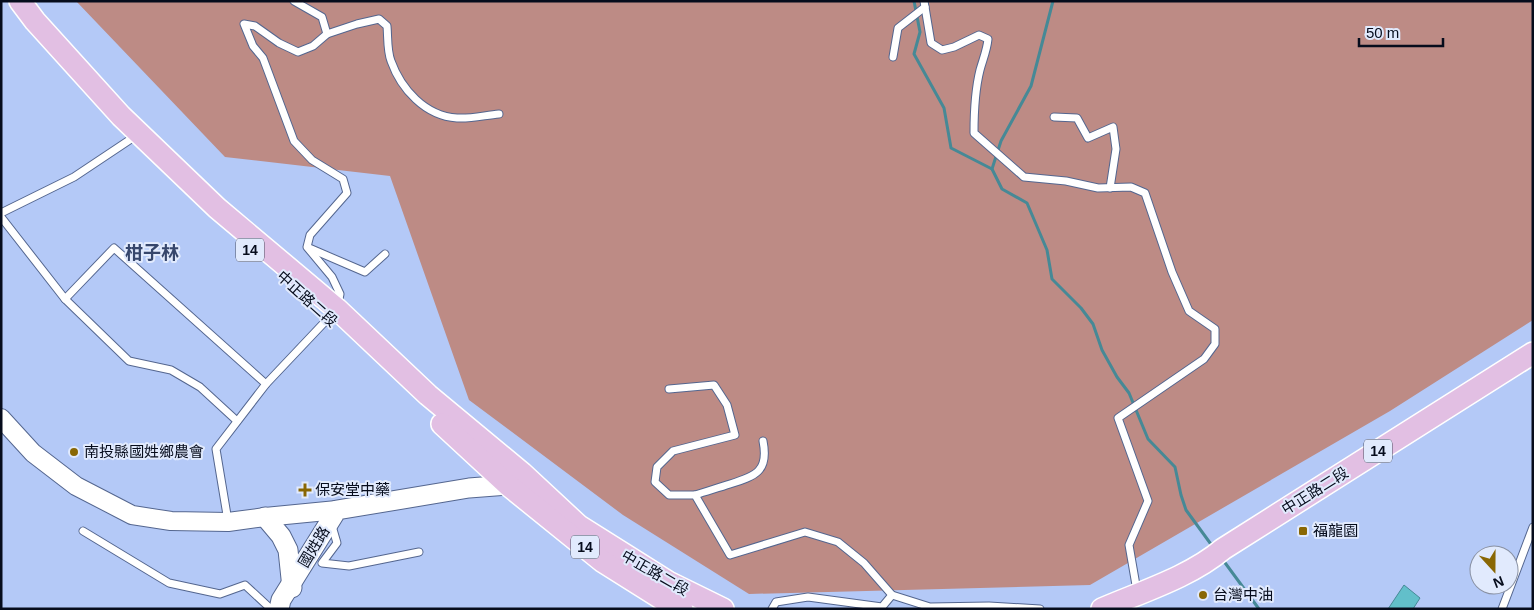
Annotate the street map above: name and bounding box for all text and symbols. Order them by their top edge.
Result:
scale bar [1359,15,1443,47]
text: 50 m [1366,24,1399,41]
road number: 14 [236,238,264,262]
district label: 柑子林 [125,243,179,263]
street label: 中正路二段 [274,267,341,330]
road number: 14 [1364,440,1392,462]
place label: 南投縣國姓鄉農會 [84,443,204,460]
marker: 南投縣國姓鄉農會 [68,446,80,458]
street label: 中正路二段 [1278,463,1351,518]
place label: 保安堂中藥 [315,481,390,498]
marker: 保安堂中藥 [299,484,311,496]
place label: 福龍園 [1313,522,1358,539]
street label: 國姓路 [295,523,332,570]
marker: 福龍園 [1297,525,1309,537]
road number: 14 [571,536,599,558]
north arrow [1469,545,1519,595]
street label: 中正路二段 [619,546,692,599]
text: N [1491,573,1506,591]
place label: 台灣中油 [1213,586,1273,603]
marker: 台灣中油 [1197,589,1209,601]

